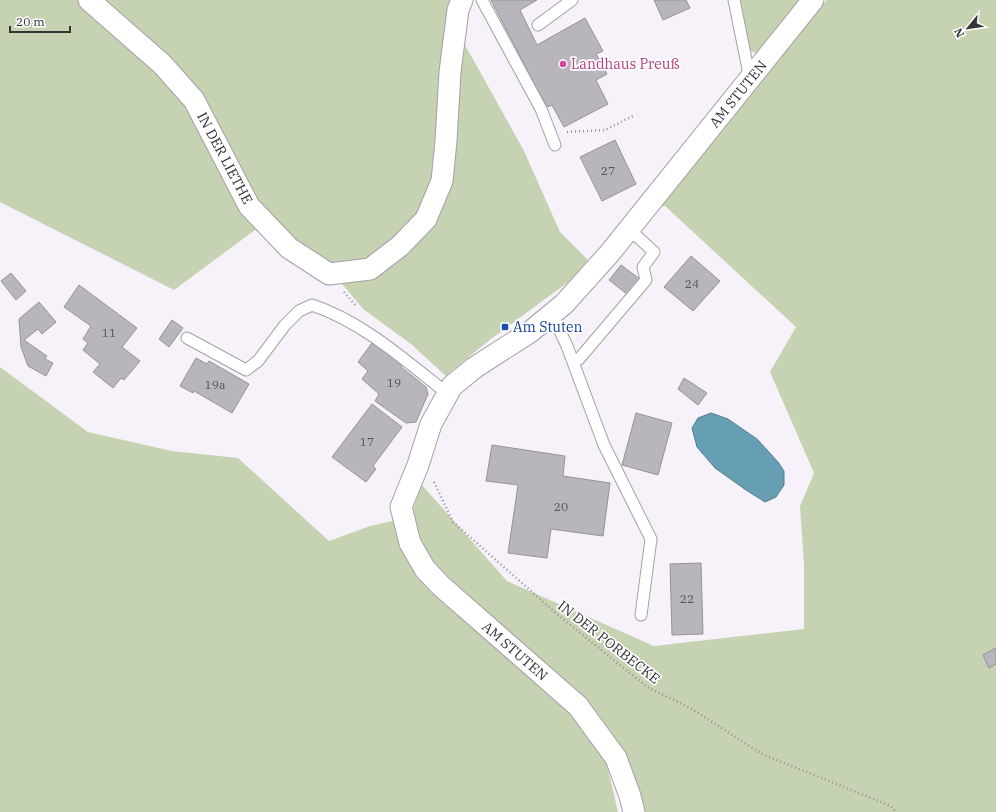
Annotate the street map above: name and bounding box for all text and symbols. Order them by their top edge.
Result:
scale bar [10,8,70,34]
north arrow [948,8,988,48]
text: 20 m [16,14,45,29]
text: N [951,25,967,40]
place label: Landhaus Preuß [571,55,680,73]
street label: AM STUTEN [705,57,771,131]
marker: Landhaus Preuß [558,59,568,69]
street label: IN DER LIETHE [193,109,257,207]
house number: 27 [601,163,615,178]
house number: 24 [685,276,699,291]
place label: Am Stuten [513,318,582,336]
marker: Am Stuten [500,322,510,332]
house number: 11 [102,325,116,340]
house number: 19 [387,375,401,390]
house number: 19a [205,377,226,392]
house number: 17 [360,434,374,449]
house number: 20 [554,499,568,514]
house number: 22 [680,591,694,606]
street label: IN DER PORBECKE [554,596,664,688]
street label: AM STUTEN [478,617,552,685]

